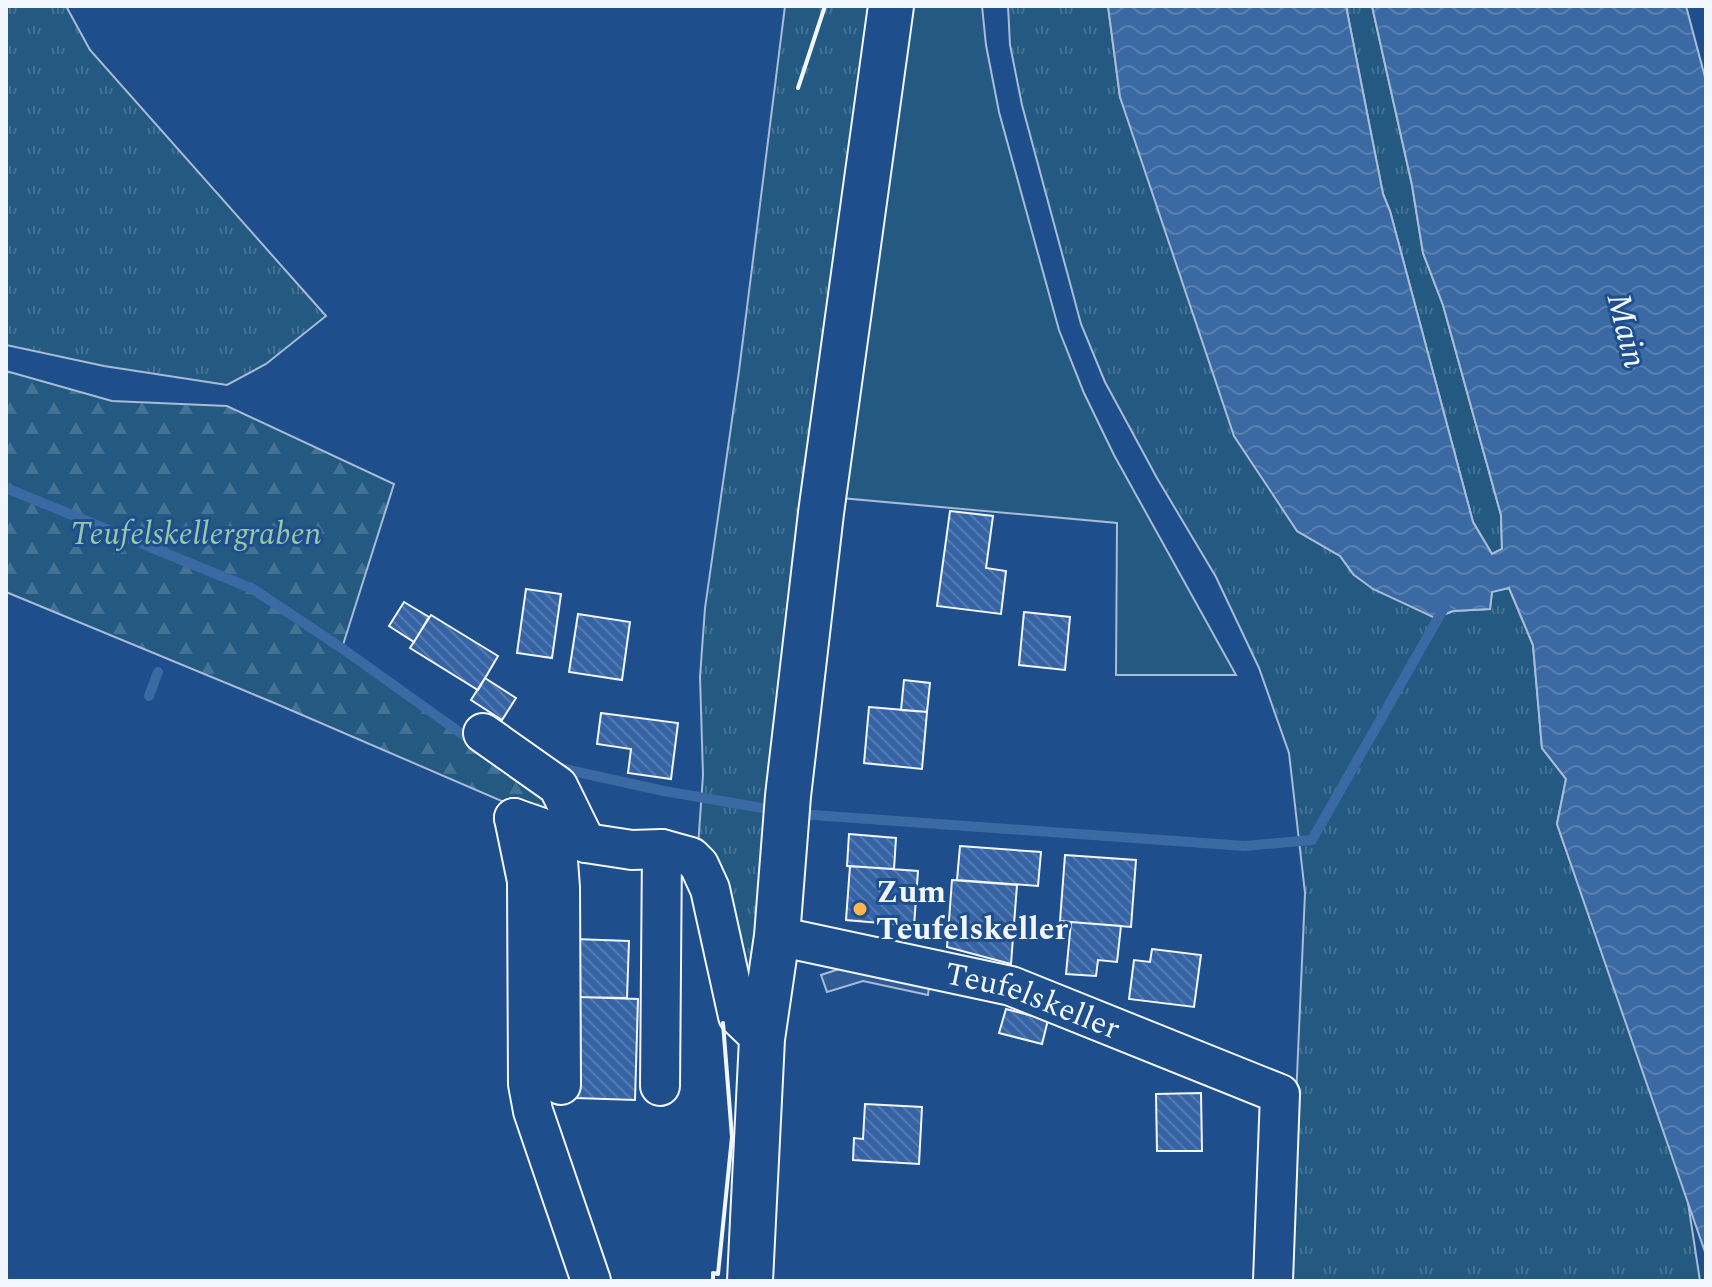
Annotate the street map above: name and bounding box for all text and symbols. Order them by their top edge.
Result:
water label: Main [1592,287,1660,374]
park label: Teufelskellergraben [70,510,322,559]
place label: Zum Teufelskeller [876,868,1069,954]
marker: Zum Teufelskeller [851,900,869,918]
street label: Teufelskeller [940,950,1127,1053]

